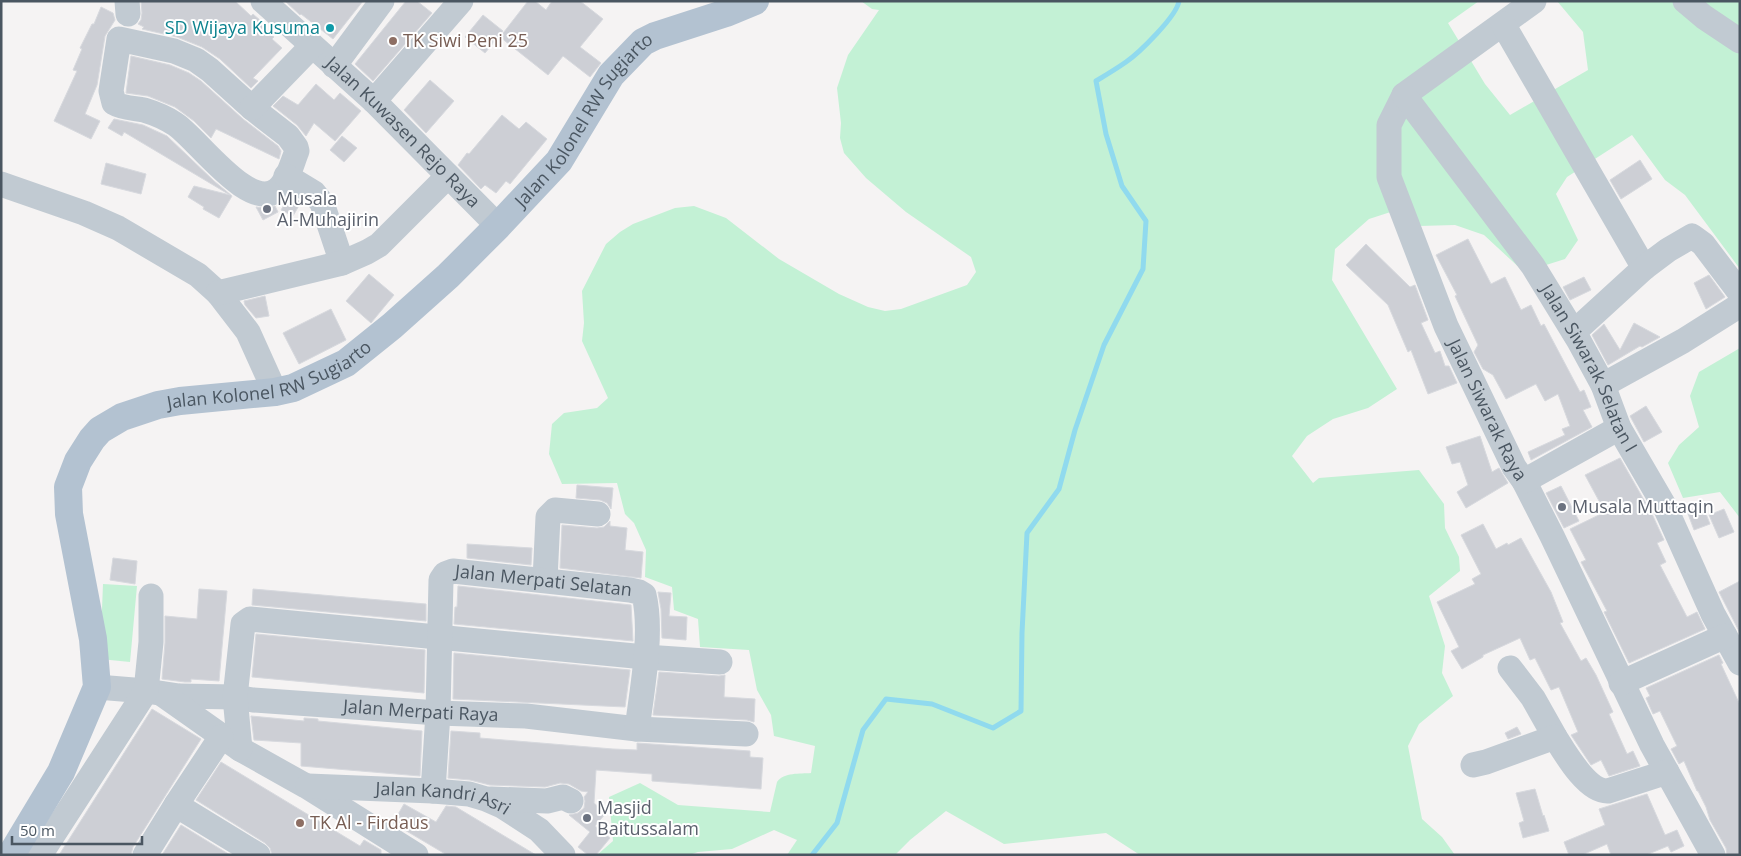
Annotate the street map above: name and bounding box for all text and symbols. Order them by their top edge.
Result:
place label: SD Wijaya Kusuma [165,15,320,39]
marker: SD Wijaya Kusuma [324,22,336,34]
street label: Jalan Kolonel RW Sugiarto [507,26,656,213]
place label: TK Siwi Peni 25 [403,28,528,52]
marker: TK Siwi Peni 25 [387,35,399,47]
street label: Jalan Kuwasen Rejo Raya [320,49,486,212]
place label: Musala Al-Muhajirin [277,186,379,231]
marker: Musala Al-Muhajirin [261,203,273,215]
street label: Jalan Siwarak Selatan I [1535,277,1643,456]
street label: Jalan Siwarak Raya [1442,333,1533,485]
street label: Jalan Kolonel RW Sugiarto [163,334,376,415]
place label: Musala Muttaqin [1572,494,1714,518]
marker: Musala Muttaqin [1556,501,1568,513]
street label: Jalan Merpati Selatan [452,558,633,601]
street label: Jalan Merpati Raya [340,693,499,726]
street label: Jalan Kandri Asri [373,776,516,820]
place label: Masjid Baitussalam [597,795,699,840]
place label: TK Al - Firdaus [310,810,429,834]
marker: Masjid Baitussalam [581,812,593,824]
scale bar [12,814,142,846]
marker: TK Al - Firdaus [294,817,306,829]
text: 50 m [20,820,55,840]

